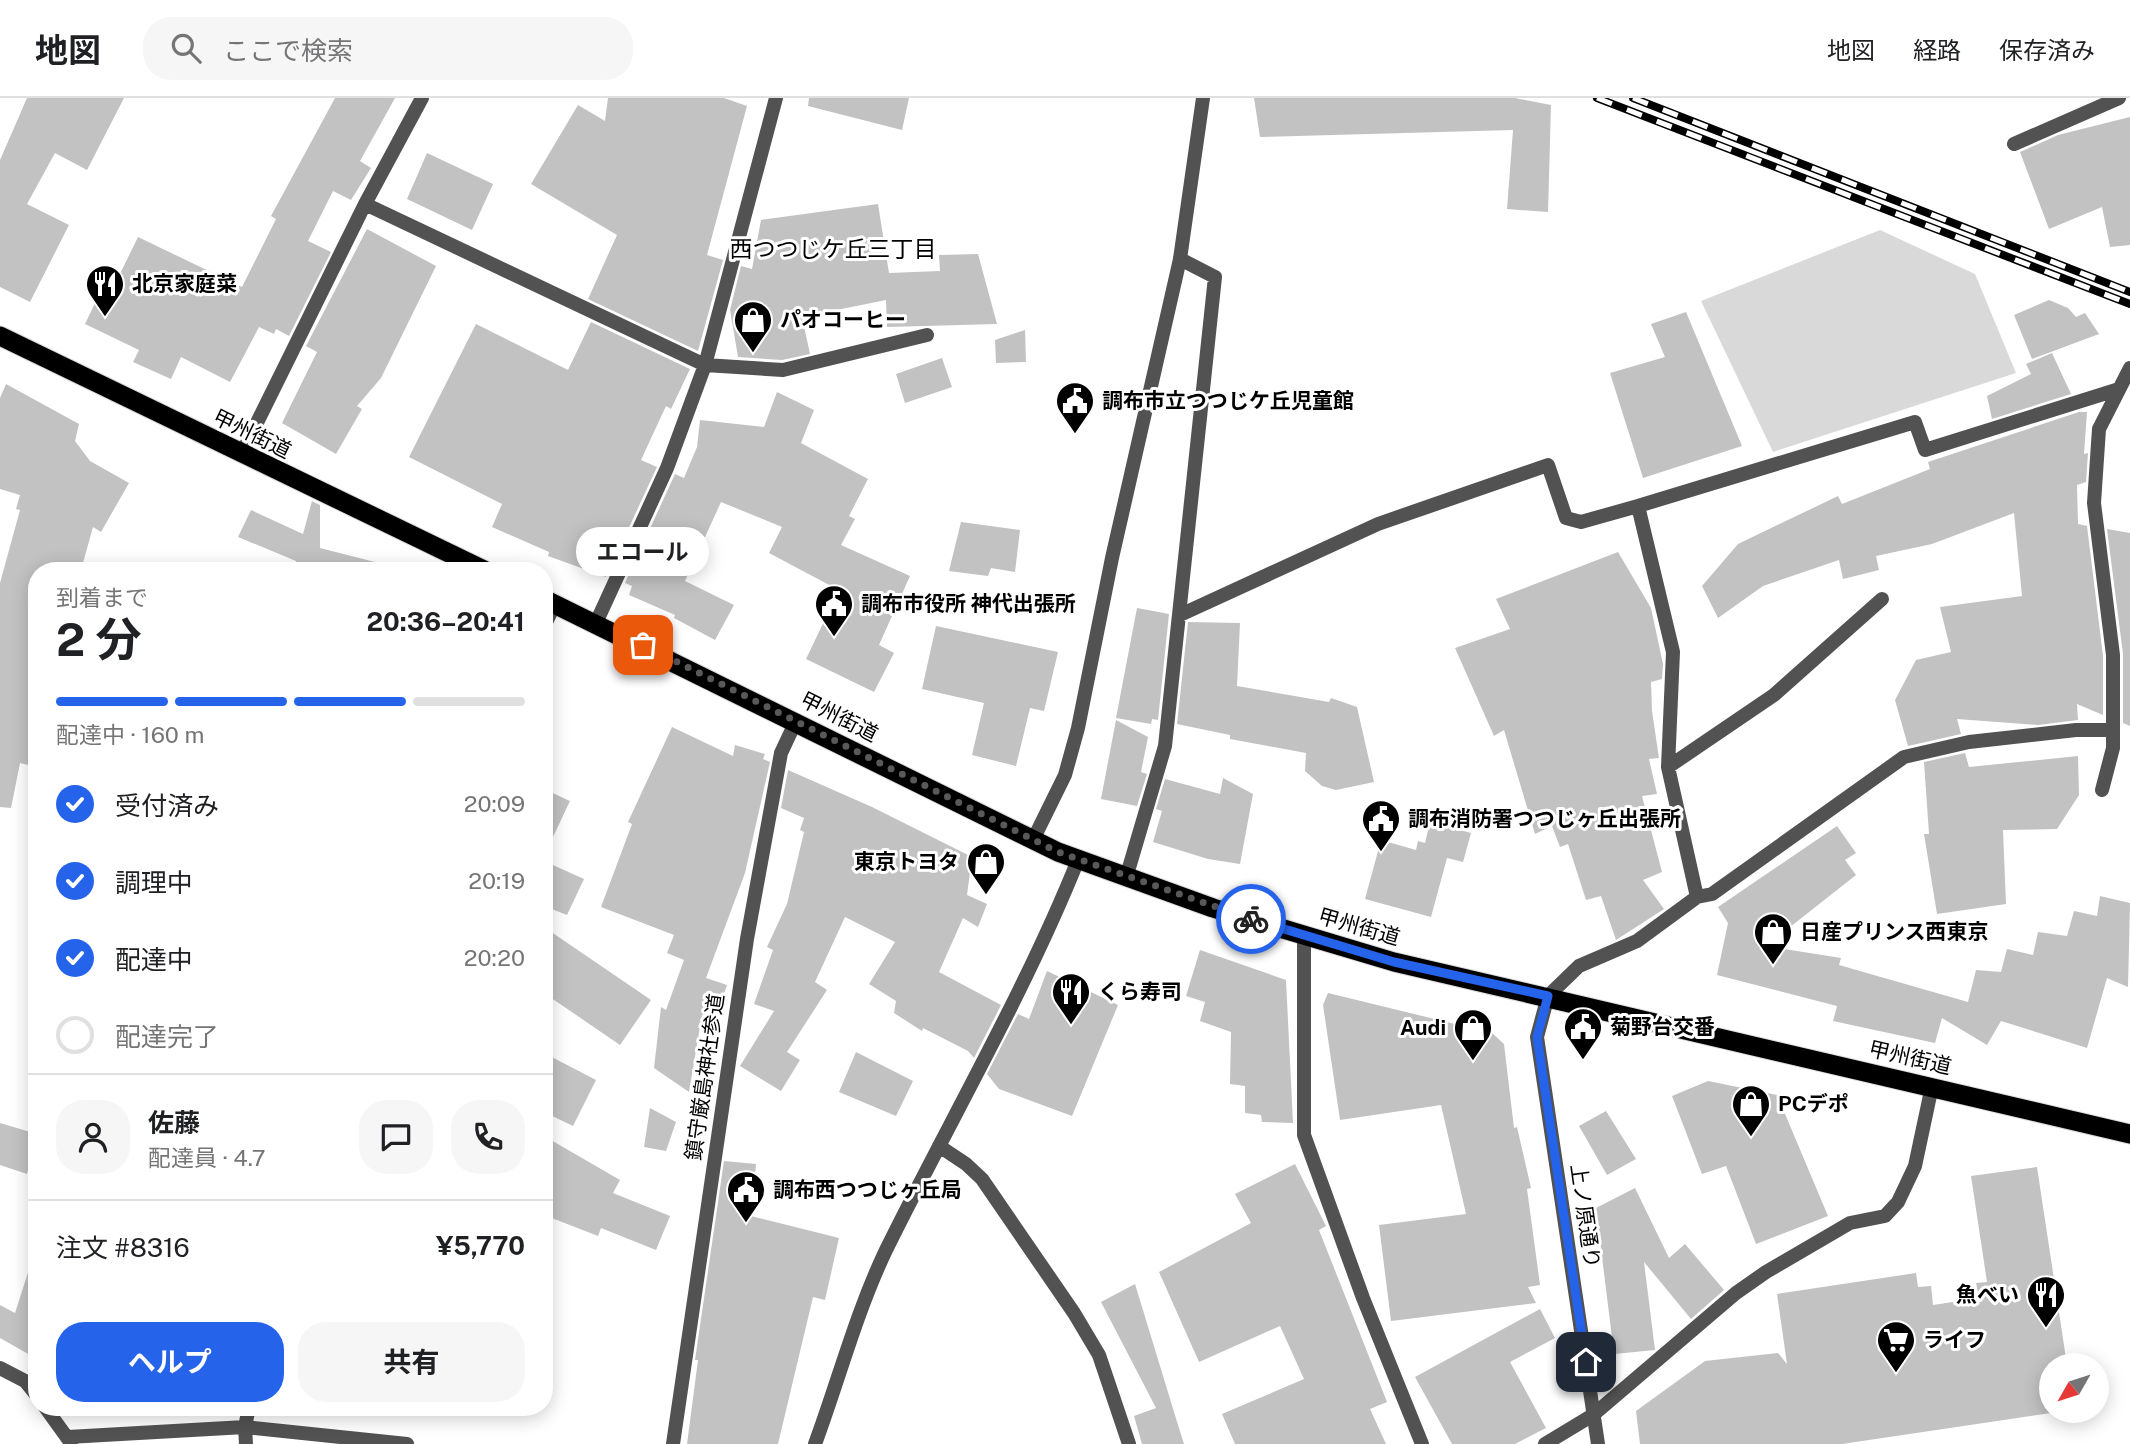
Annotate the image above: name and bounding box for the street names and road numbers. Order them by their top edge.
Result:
street label: 甲州街道 [209,404,295,463]
street label: 甲州街道 [796,686,882,747]
street label: 甲州街道 [1315,903,1403,950]
street label: 鎮守厳島神社参道 [680,992,729,1162]
street label: 甲州街道 [1866,1036,1954,1079]
street label: 上ノ原通り [1566,1162,1605,1270]

